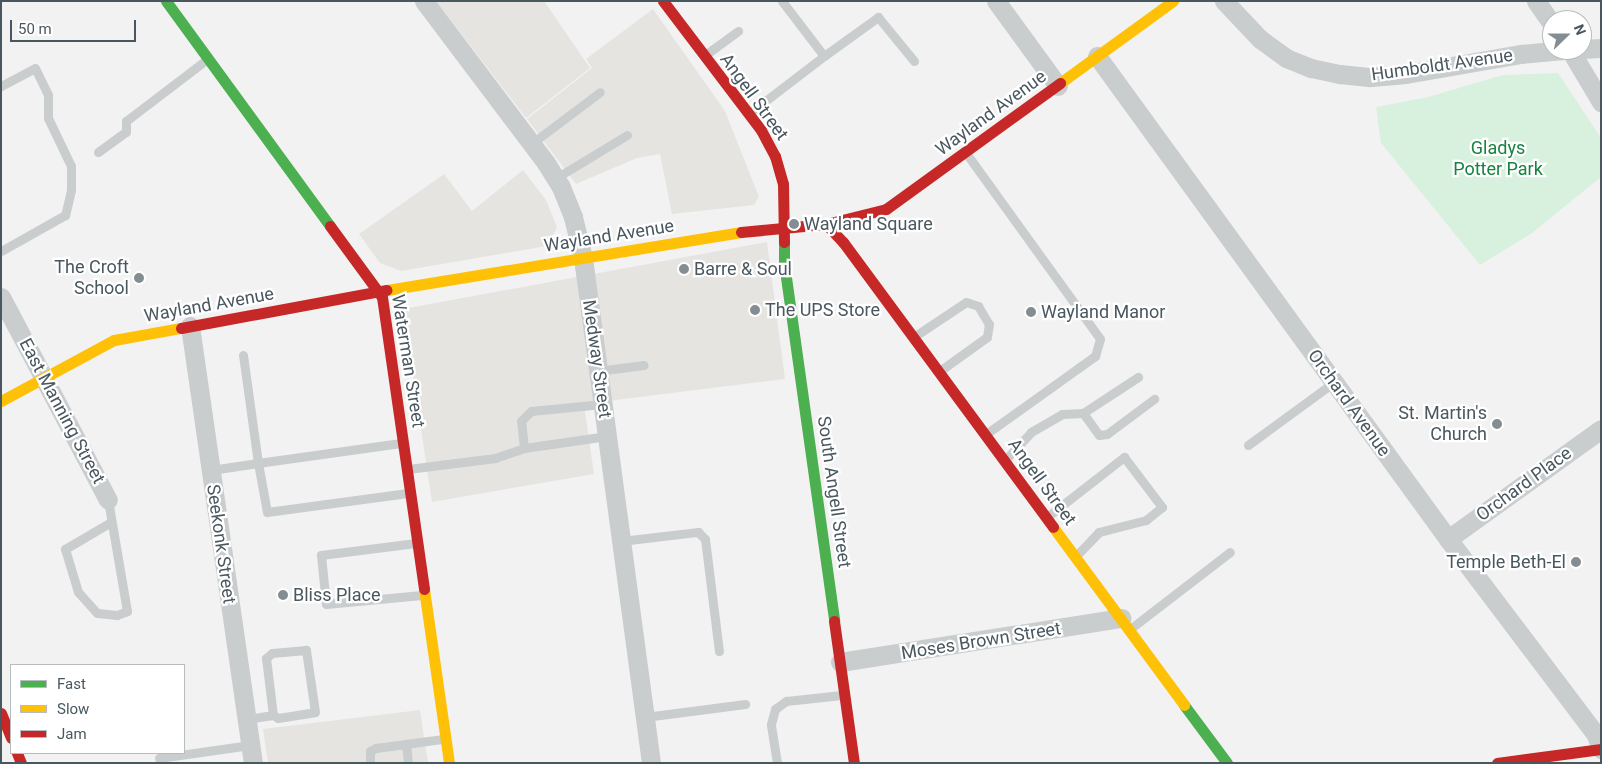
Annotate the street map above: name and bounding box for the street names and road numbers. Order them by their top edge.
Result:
street label: Humboldt Avenue [1370,44,1514,86]
street label: Angell Street [715,49,793,145]
street label: Wayland Avenue [931,66,1051,160]
street label: Wayland Avenue [542,215,676,257]
street label: Wayland Avenue [142,283,276,327]
street label: Waterman Street [387,293,429,429]
street label: Medway Street [578,299,616,419]
street label: East Manning Street [15,335,109,487]
street label: Orchard Avenue [1303,345,1395,461]
street label: South Angell Street [813,415,855,569]
street label: Angell Street [1003,434,1081,530]
street label: Orchard Place [1472,442,1576,526]
street label: Seekonk Street [202,483,240,605]
street label: Moses Brown Street [900,618,1062,664]

